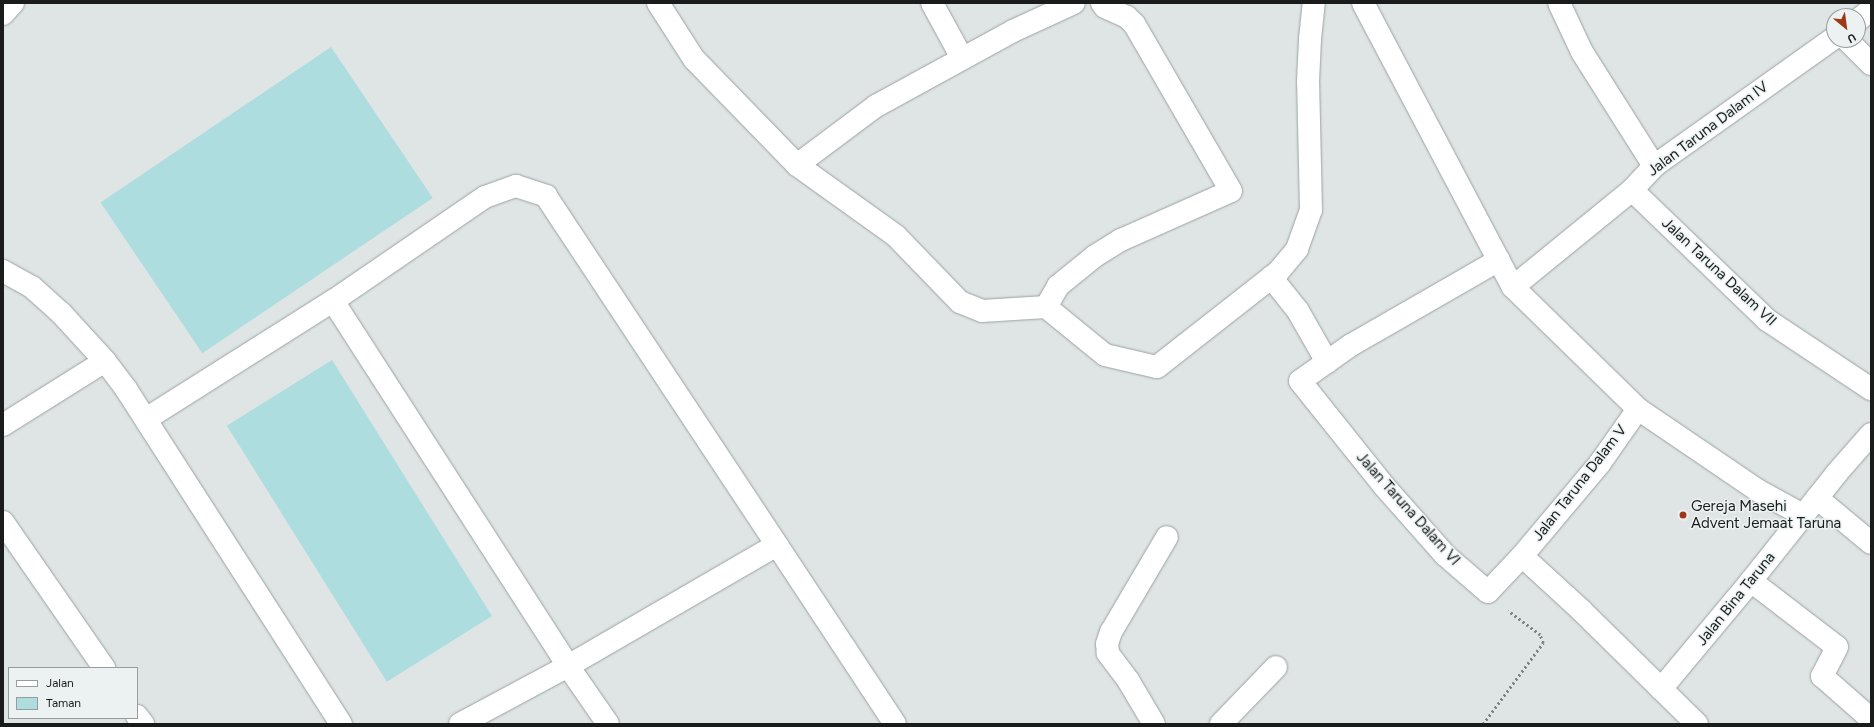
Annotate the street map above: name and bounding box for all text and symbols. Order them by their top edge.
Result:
north arrow [1826,8,1866,48]
text: U [1845,30,1858,46]
street label: Jalan Taruna Dalam IV [1644,78,1772,180]
street label: Jalan Taruna Dalam VII [1658,214,1780,330]
street label: Jalan Taruna Dalam V [1529,421,1631,545]
street label: Jalan Taruna Dalam VI [1352,449,1464,569]
place label: Gereja Masehi Advent Jemaat Taruna [1691,497,1841,532]
marker: Gereja Masehi Advent Jemaat Taruna [1678,510,1688,520]
street label: Jalan Bina Taruna [1693,549,1779,649]
legend [8,667,138,719]
text: Jalan [46,676,74,690]
text: Taman [46,696,81,710]

